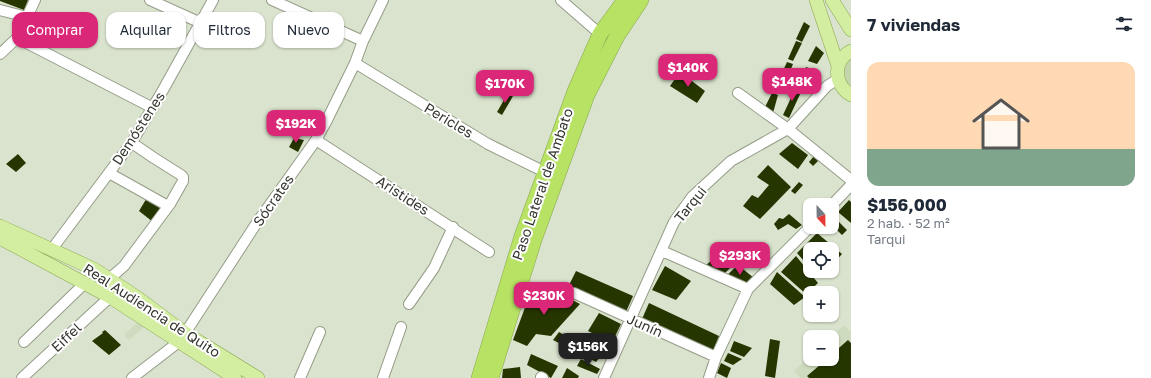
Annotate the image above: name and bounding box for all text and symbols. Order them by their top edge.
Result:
chip: Comprar [12,12,98,48]
chip: Alquilar [106,12,186,48]
chip: Filtros [194,12,265,48]
chip: Nuevo [273,12,344,48]
icon: filters [1113,13,1135,35]
text: 7 viviendas [867,14,960,35]
pin: $140K [660,54,716,88]
text: $140K [667,59,709,75]
pin: $148K [764,68,820,102]
pin: $170K [477,70,533,104]
text: $148K [771,73,813,89]
text: $170K [485,75,525,91]
street label: Demóstenes [108,88,168,168]
icon: home [965,88,1037,160]
street label: Pericles [422,99,476,141]
street label: Paso Lateral de Ambato [508,106,576,262]
pin: $192K [268,110,324,144]
text: $192K [275,115,317,131]
street label: Sócrates [249,171,297,229]
street label: Aristides [373,172,433,218]
street label: Tarqui [670,183,710,225]
text: $156,000 [867,194,947,215]
north arrow [803,198,839,234]
map controls [803,198,839,366]
text: 2 hab. · 52 m² [867,215,950,231]
text: Tarqui [867,231,906,247]
pin: $293K [712,242,768,276]
button: locate [803,242,839,278]
text: $293K [719,247,761,263]
street label: Real Audiencia de Quito [80,259,224,361]
pin: $230K [516,282,572,316]
button: + [803,286,839,322]
text: $230K [523,287,565,303]
street label: Junín [625,310,665,340]
street label: Eiffel [47,319,85,355]
button: − [803,330,839,366]
pin: $156K [560,333,616,367]
text: $156K [567,338,609,354]

